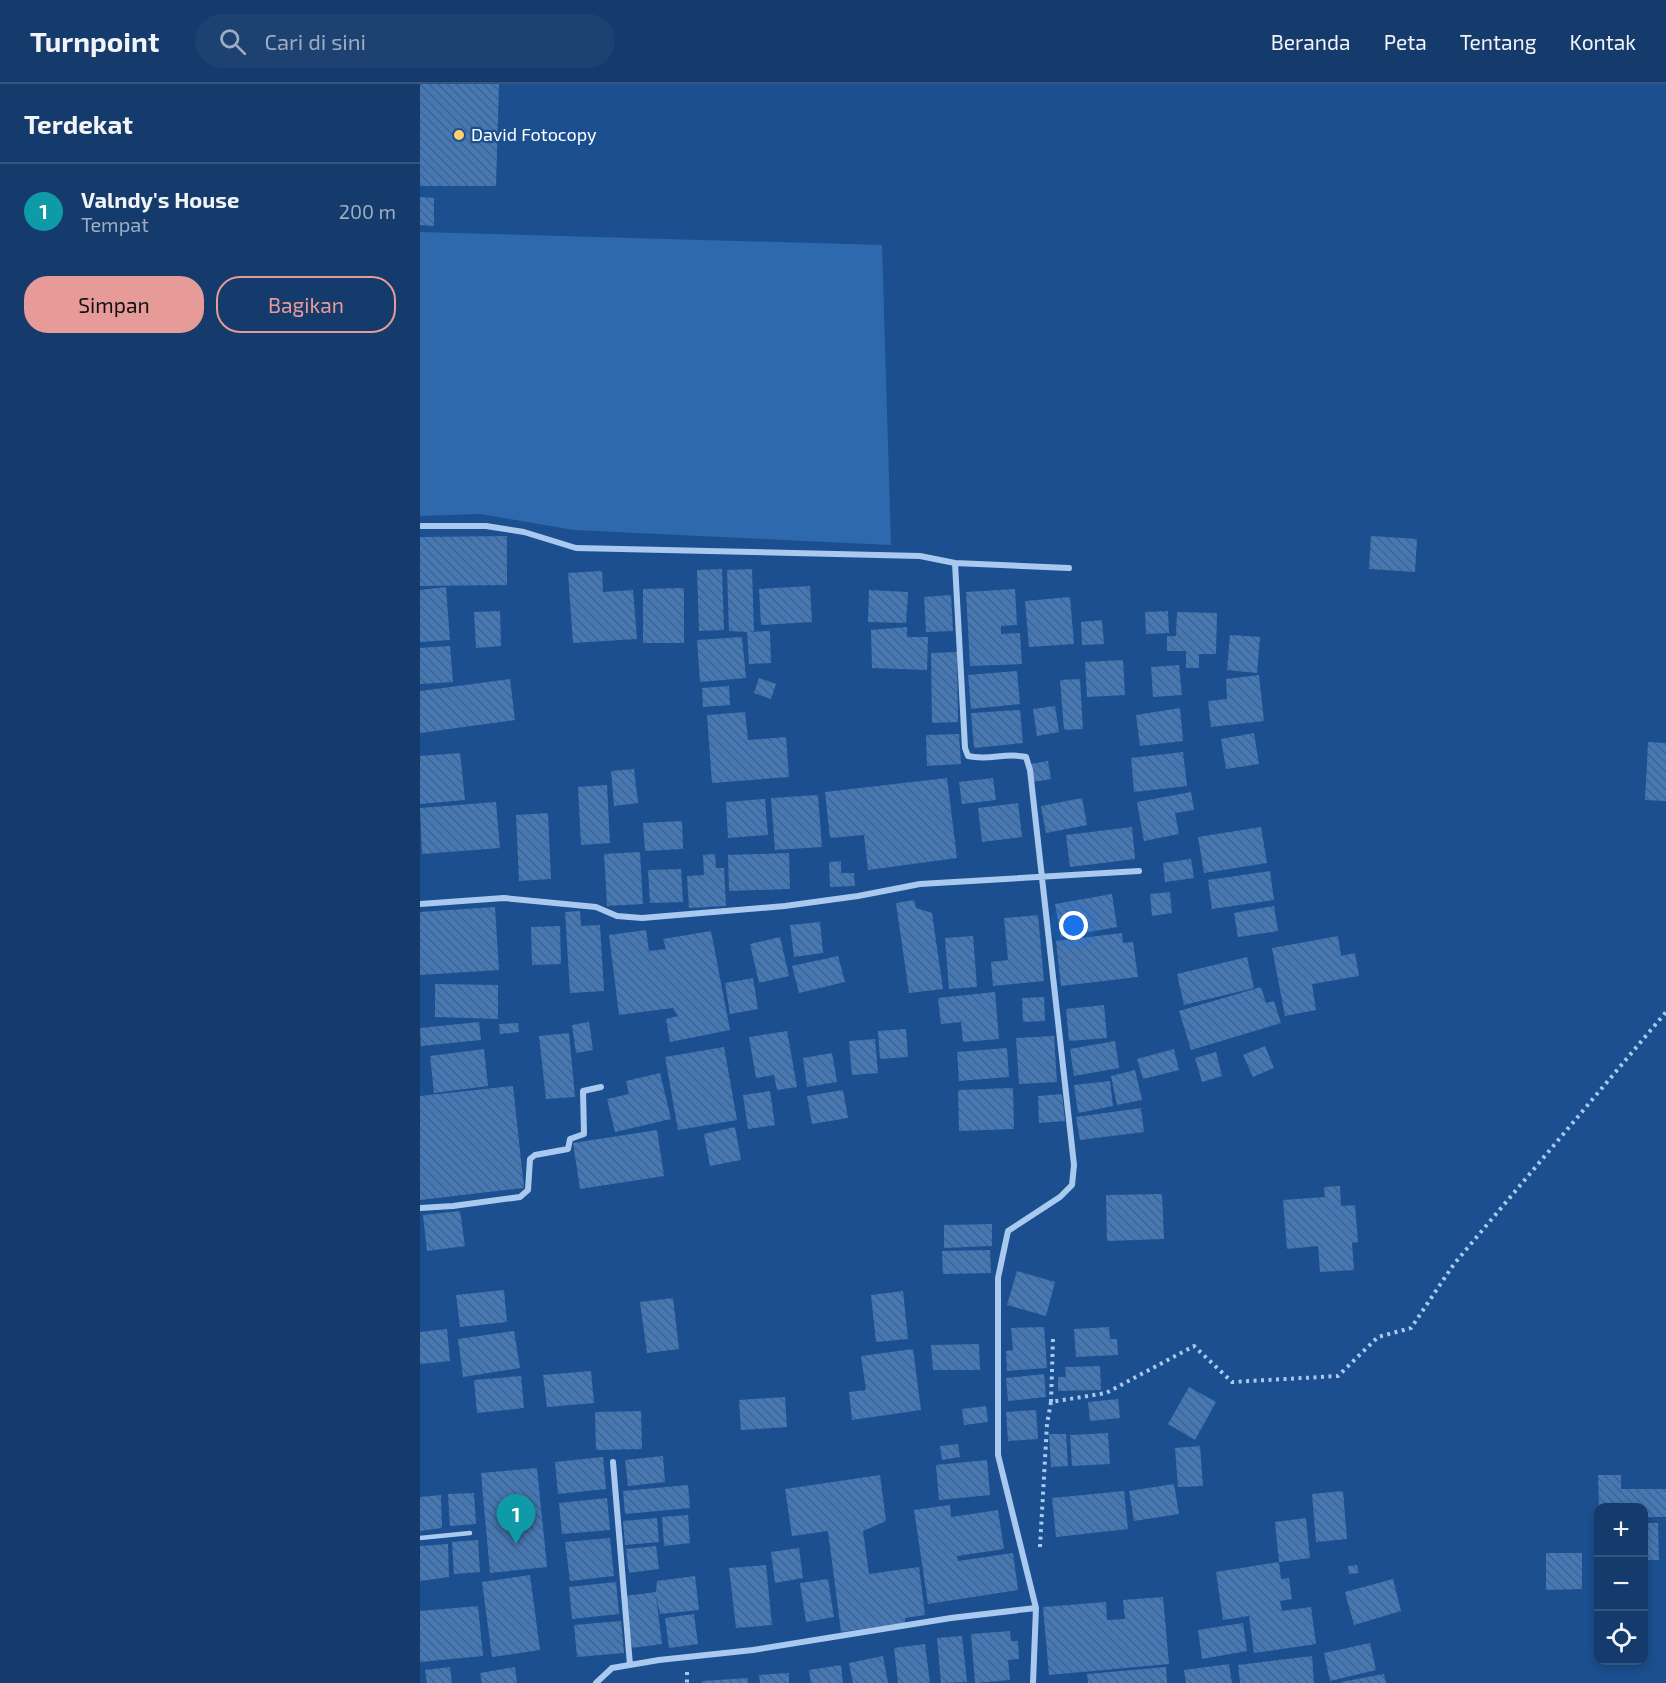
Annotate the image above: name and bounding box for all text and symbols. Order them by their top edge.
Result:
search box [195,14,615,68]
text: Turnpoint [30,24,159,58]
icon: search [216,25,249,58]
text: Cari di sini [264,28,366,54]
text: Beranda [1271,29,1351,54]
text: Peta [1384,29,1427,54]
text: Tentang [1460,29,1537,54]
text: Kontak [1570,29,1636,54]
text: Terdekat [24,108,133,139]
place label: David Fotocopy [471,123,597,145]
marker: David Fotocopy [452,128,466,142]
text: Valndy's House [81,186,239,212]
text: 1 [39,199,48,223]
text: 200 m [339,199,396,223]
text: Tempat [81,212,149,236]
button: Simpan [24,276,204,333]
button: Bagikan [216,276,396,333]
your location [1059,911,1088,940]
pin: 1 [496,1494,536,1544]
map controls [1594,1503,1648,1665]
button: + [1594,1503,1648,1557]
button: − [1594,1557,1648,1611]
button: locate [1594,1611,1648,1665]

